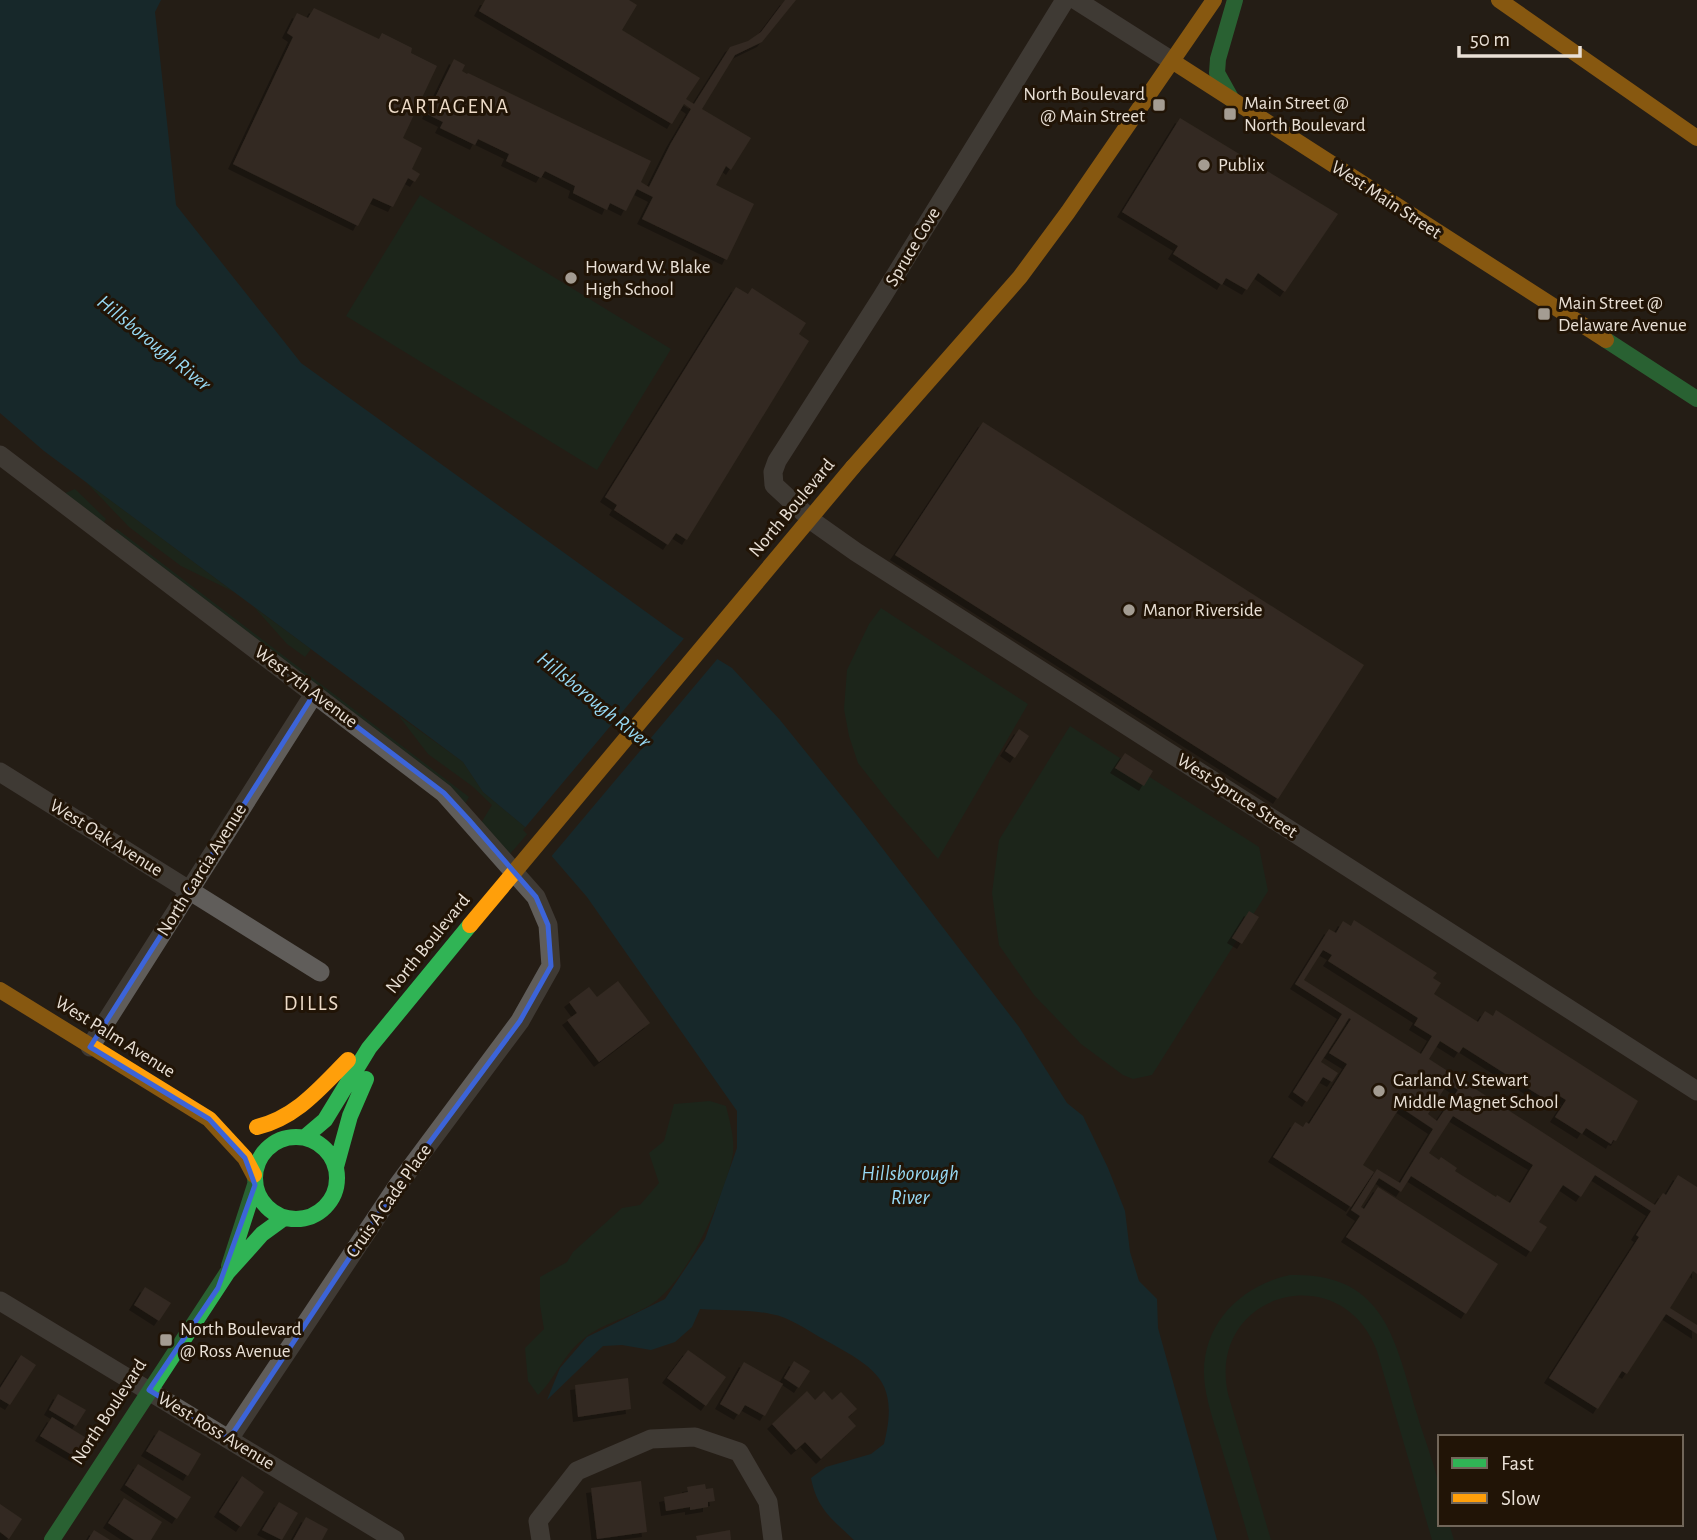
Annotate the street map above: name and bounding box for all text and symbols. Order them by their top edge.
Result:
scale bar [1459,14,1580,58]
text: 50 m [1470,29,1510,50]
place label: North Boulevard @ Main Street [1023,85,1145,126]
place label: Main Street @ North Boulevard [1244,94,1366,135]
district label: CARTAGENA [388,96,510,117]
marker: North Boulevard @ Main Street [1151,97,1167,113]
marker: Main Street @ North Boulevard [1222,106,1238,122]
place label: Publix [1218,156,1265,175]
marker: Publix [1196,157,1212,173]
street label: West Main Street [1328,157,1444,243]
street label: Spruce Cove [882,204,944,290]
place label: Howard W. Blake High School [585,258,710,299]
marker: Howard W. Blake High School [563,270,579,286]
water label: Hillsborough River [93,291,216,396]
place label: Main Street @ Delaware Avenue [1558,294,1687,335]
marker: Main Street @ Delaware Avenue [1536,306,1552,322]
street label: North Boulevard [746,455,838,561]
place label: Manor Riverside [1143,601,1263,620]
marker: Manor Riverside [1121,602,1137,618]
street label: West 7th Avenue [251,642,361,732]
water label: Hillsborough River [533,648,656,753]
street label: West Spruce Street [1173,750,1301,842]
street label: West Oak Avenue [46,796,166,880]
street label: North Garcia Avenue [154,800,250,940]
street label: North Boulevard [382,891,474,997]
street label: West Palm Avenue [52,992,178,1082]
district label: DILLS [284,993,340,1014]
place label: Garland V. Stewart Middle Magnet School [1393,1071,1559,1112]
marker: Garland V. Stewart Middle Magnet School [1371,1083,1387,1099]
street label: Cruis A Cade Place [343,1141,435,1261]
water label: Hillsborough River [861,1163,959,1208]
place label: North Boulevard @ Ross Avenue [180,1320,302,1361]
marker: North Boulevard @ Ross Avenue [158,1332,174,1348]
street label: North Boulevard [68,1356,150,1468]
street label: West Ross Avenue [154,1389,278,1473]
legend [1438,1435,1683,1526]
text: Fast [1501,1453,1534,1474]
text: Slow [1501,1488,1540,1509]

